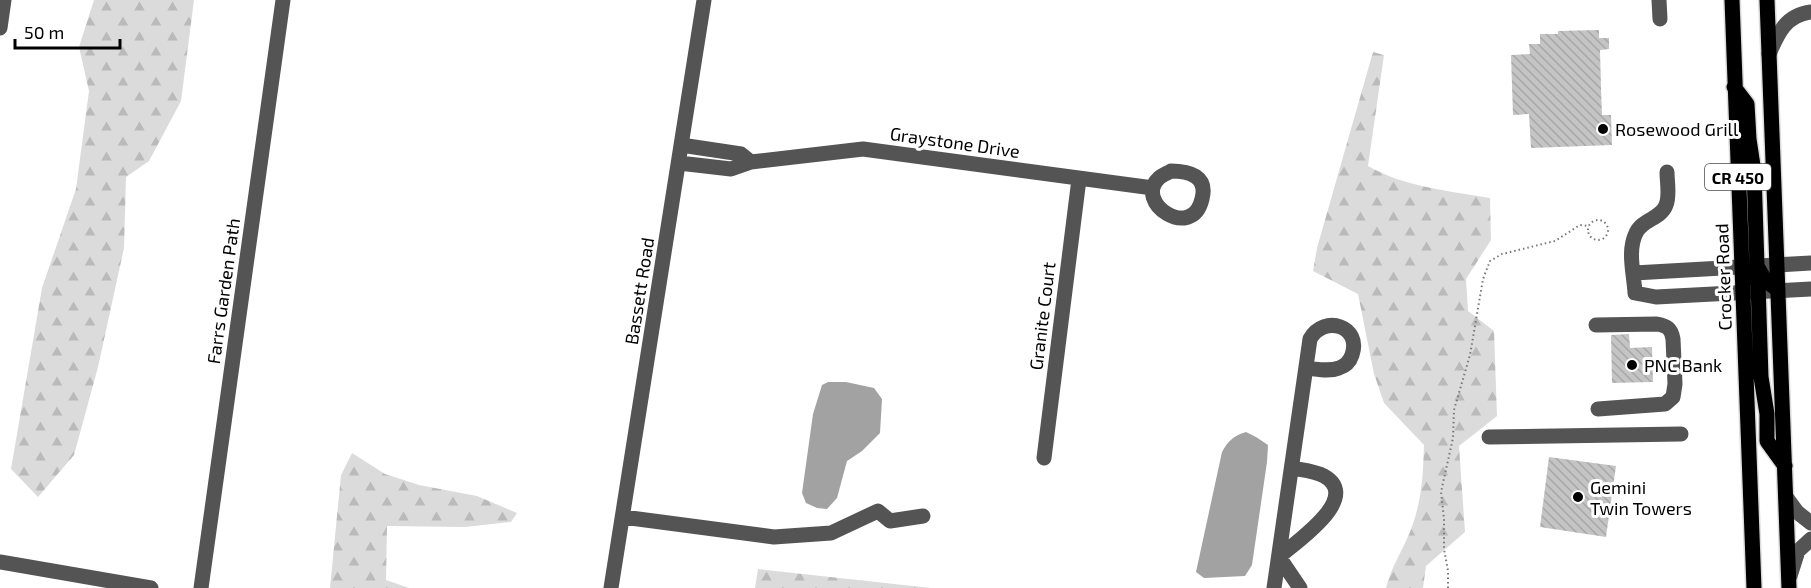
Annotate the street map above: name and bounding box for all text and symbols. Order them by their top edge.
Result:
scale bar [15,12,120,50]
text: 50 m [24,21,64,43]
place label: Rosewood Grill [1615,118,1739,140]
street label: Graystone Drive [889,122,1021,162]
marker: Rosewood Grill [1596,122,1610,136]
road number: CR 450 [1705,164,1771,190]
street label: Farrs Garden Path [202,217,244,365]
street label: Crocker Road [1710,223,1736,331]
street label: Bassett Road [620,236,658,346]
street label: Granite Court [1024,261,1060,371]
place label: PNC Bank [1644,354,1722,376]
marker: PNC Bank [1625,358,1639,372]
place label: Gemini Twin Towers [1590,476,1692,519]
marker: Gemini Twin Towers [1571,490,1585,504]

